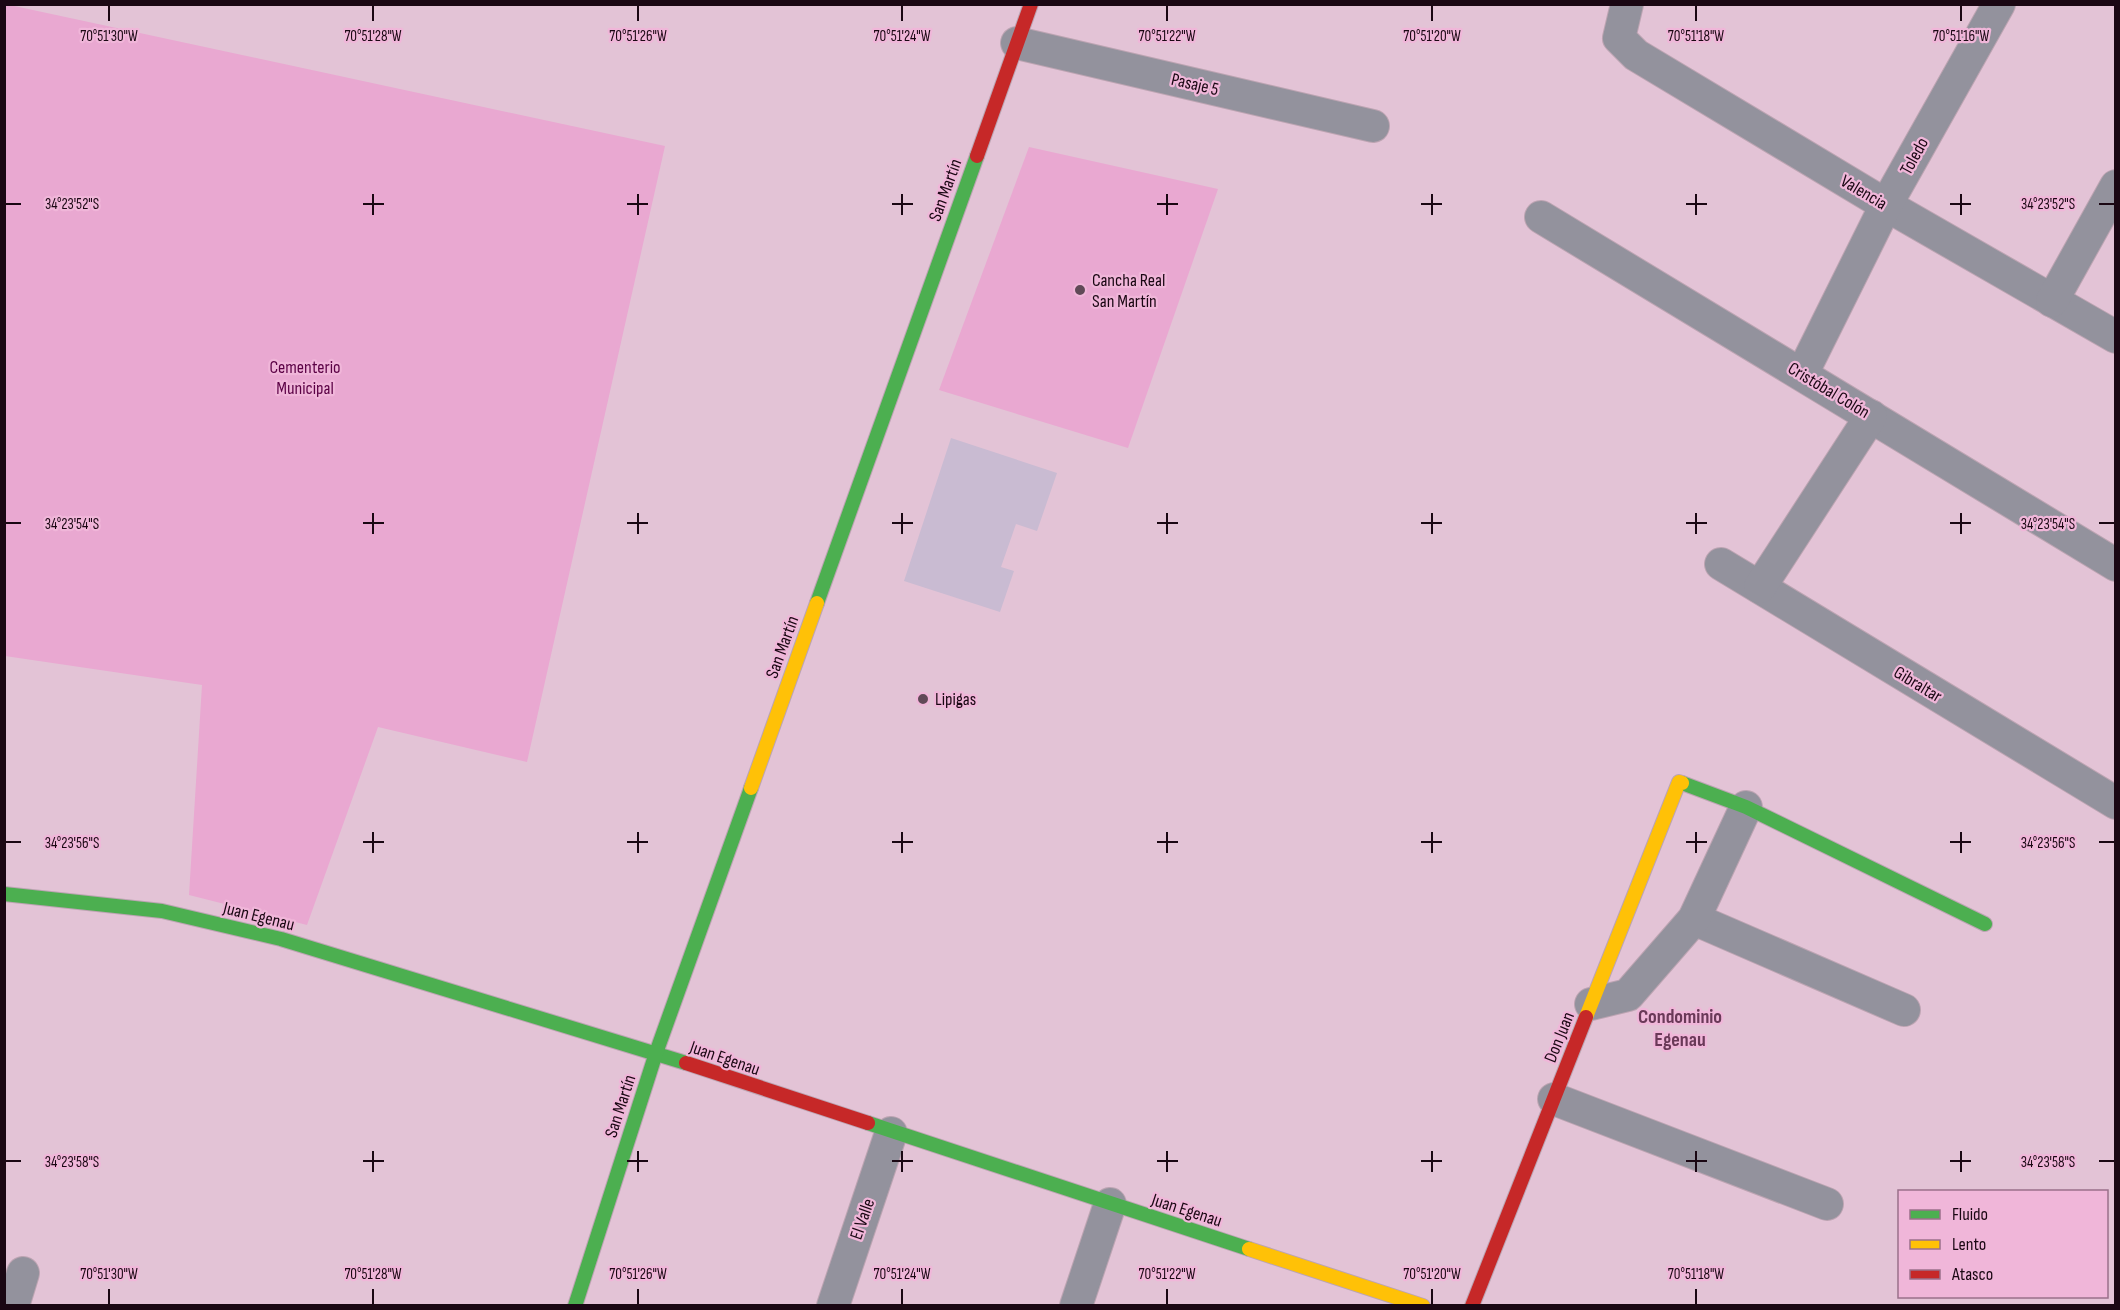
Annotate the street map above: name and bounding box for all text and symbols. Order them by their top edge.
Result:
text: 70°51'30"W [80,27,138,46]
text: 70°51'28"W [344,27,402,46]
text: 70°51'26"W [609,27,667,46]
text: 70°51'24"W [874,27,931,46]
text: 70°51'22"W [1139,27,1196,46]
text: 70°51'20"W [1403,27,1461,46]
text: 70°51'18"W [1668,27,1724,46]
text: 70°51'16"W [1933,27,1989,46]
street label: Pasaje 5 [1169,69,1221,100]
street label: Toledo [1896,134,1933,178]
street label: San Martín [925,156,966,224]
street label: Valencia [1837,170,1891,214]
text: 34°23'52"S [45,195,99,214]
text: 34°23'52"S [2021,195,2075,214]
place label: Cancha Real San Martín [1092,270,1165,312]
marker: Cancha Real San Martín [1073,283,1087,297]
park label: Cementerio Municipal [270,357,341,399]
street label: Cristóbal Colón [1784,358,1873,423]
text: 34°23'54"S [45,515,99,534]
text: 34°23'54"S [2021,515,2075,534]
street label: San Martín [762,613,803,681]
street label: Gibraltar [1890,662,1946,707]
place label: Lipigas [935,689,976,710]
marker: Lipigas [916,692,930,706]
text: 34°23'56"S [45,834,99,853]
text: 34°23'56"S [2021,834,2075,853]
street label: Juan Egenau [220,897,297,935]
district label: Condominio Egenau [1638,1005,1722,1052]
street label: Don Juan [1540,1009,1579,1066]
street label: Juan Egenau [686,1036,763,1080]
street label: San Martín [600,1072,640,1140]
text: 34°23'58"S [45,1153,99,1172]
text: 34°23'58"S [2021,1153,2075,1172]
street label: Juan Egenau [1148,1189,1225,1232]
legend [1898,1190,2108,1298]
street label: El Valle [846,1196,879,1242]
text: Fluido [1952,1204,1988,1225]
text: Lento [1952,1234,1986,1255]
text: Atasco [1951,1264,1993,1285]
text: 70°51'30"W [80,1265,138,1284]
text: 70°51'28"W [344,1265,402,1284]
text: 70°51'26"W [609,1265,667,1284]
text: 70°51'24"W [874,1265,931,1284]
text: 70°51'22"W [1139,1265,1196,1284]
text: 70°51'20"W [1403,1265,1461,1284]
text: 70°51'18"W [1668,1265,1724,1284]

